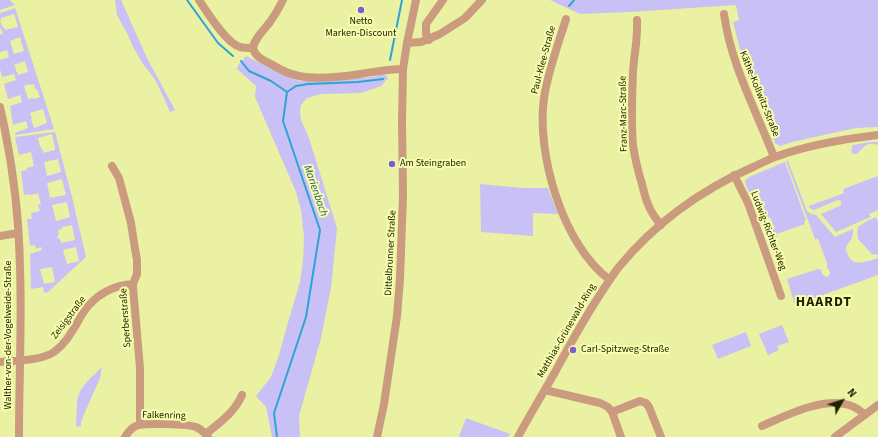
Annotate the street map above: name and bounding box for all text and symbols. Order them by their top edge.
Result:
marker: Netto Marken-Discount [356,5,366,15]
place label: Netto Marken-Discount [326,16,396,40]
street label: Paul-Klee-Straße [529,25,559,95]
street label: Käthe-Kollwitz-Straße [736,49,782,139]
street label: Franz-Marc-Straße [617,76,631,152]
place label: Am Steingraben [400,158,466,170]
marker: Am Steingraben [387,159,397,169]
water label: Marienbach [300,164,330,218]
street label: Ludwig-Richter-Weg [747,190,789,272]
street label: Dittelbrunner Straße [383,210,399,296]
street label: Walther-von-der-Vogelweide-Straße [3,260,15,410]
street label: Matthias-Grünewald-Ring [535,282,599,380]
street label: Sperberstraße [118,288,134,348]
street label: Zeisigstraße [49,294,89,342]
district label: HAARDT [796,295,852,311]
place label: Carl-Spitzweg-Straße [581,344,669,356]
marker: Carl-Spitzweg-Straße [568,345,578,355]
north arrow [822,381,862,421]
text: N [844,386,860,401]
street label: Falkenring [142,410,186,422]

